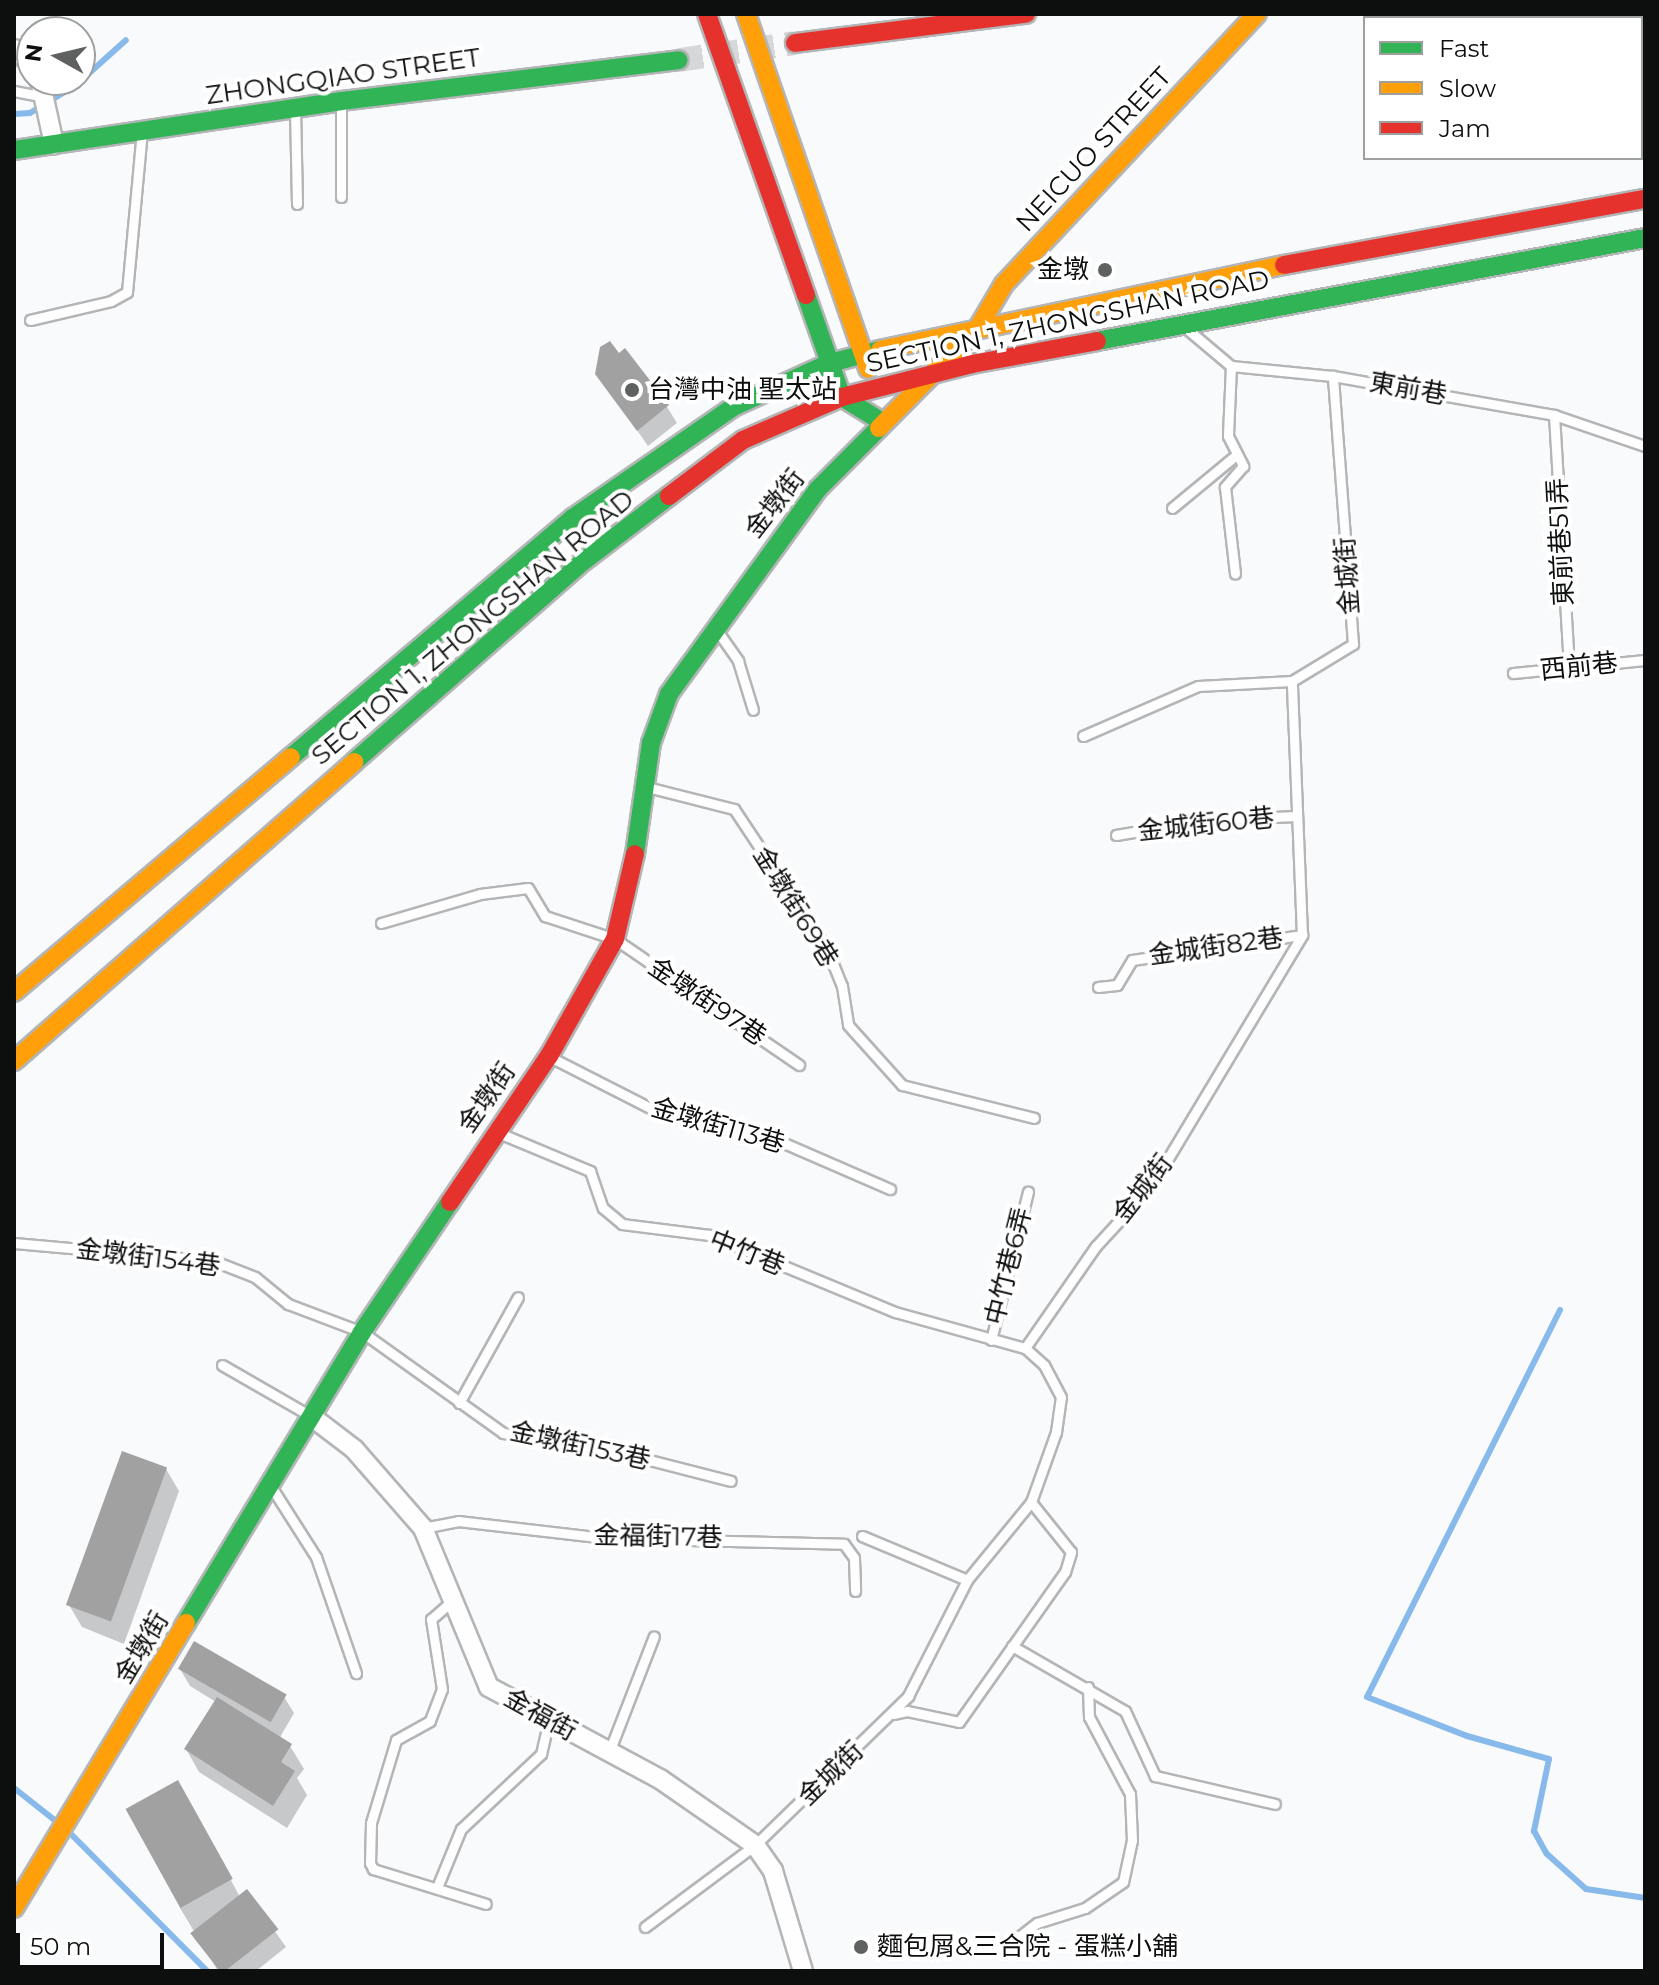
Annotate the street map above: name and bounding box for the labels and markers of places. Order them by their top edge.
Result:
place label: 金墩 [1037,254,1089,286]
marker: 金墩 [1096,261,1114,279]
place label: 台灣中油 聖太站 [648,374,837,406]
marker: 台灣中油 聖太站 [623,381,641,399]
place label: 麵包屑&三合院 - 蛋糕小舖 [877,1931,1178,1963]
marker: 麵包屑&三合院 - 蛋糕小舖 [852,1938,870,1956]

